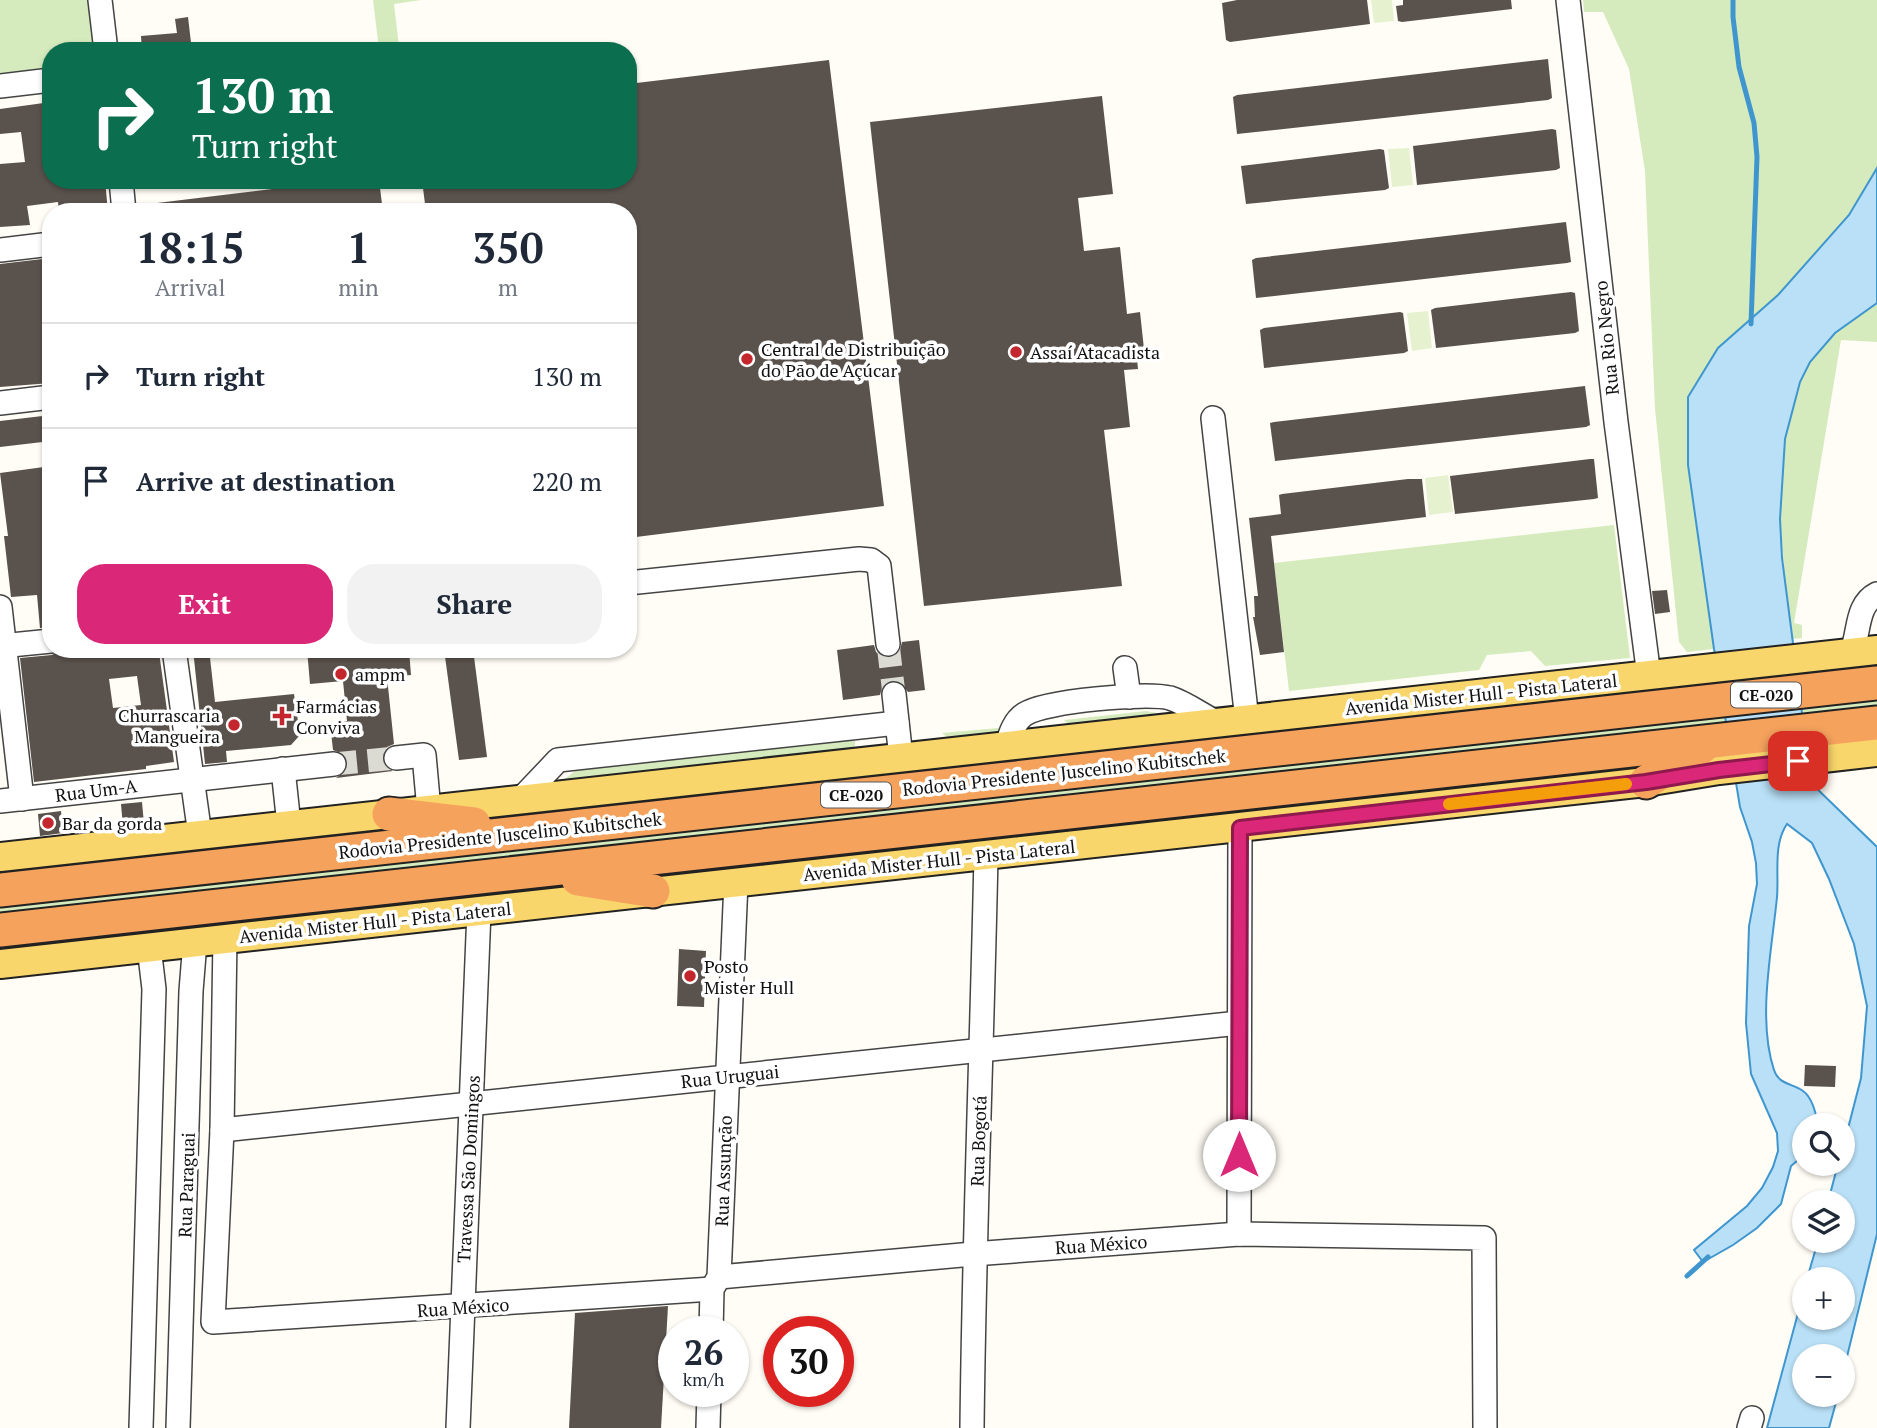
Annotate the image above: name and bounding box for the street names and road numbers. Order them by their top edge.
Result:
street label: Rua Rio Negro [1588,280,1624,396]
street label: Avenida Mister Hull - Pista Lateral [1344,668,1618,720]
road number: CE-020 [1731,682,1801,708]
street label: Rodovia Presidente Juscelino Kubitschek [901,743,1227,801]
street label: Rua Um-A [54,773,139,807]
road number: CE-020 [821,782,891,808]
street label: Rodovia Presidente Juscelino Kubitschek [337,806,663,864]
street label: Avenida Mister Hull - Pista Lateral [802,834,1076,886]
street label: Avenida Mister Hull - Pista Lateral [238,896,512,948]
street label: Rua Uruguai [680,1059,780,1093]
street label: Travessa São Domingos [451,1074,485,1264]
street label: Rua Bogotá [964,1095,992,1187]
street label: Rua Assunção [709,1115,737,1227]
street label: Rua Paraguai [172,1132,200,1238]
street label: Rua México [1054,1229,1148,1259]
street label: Rua México [416,1292,510,1322]

